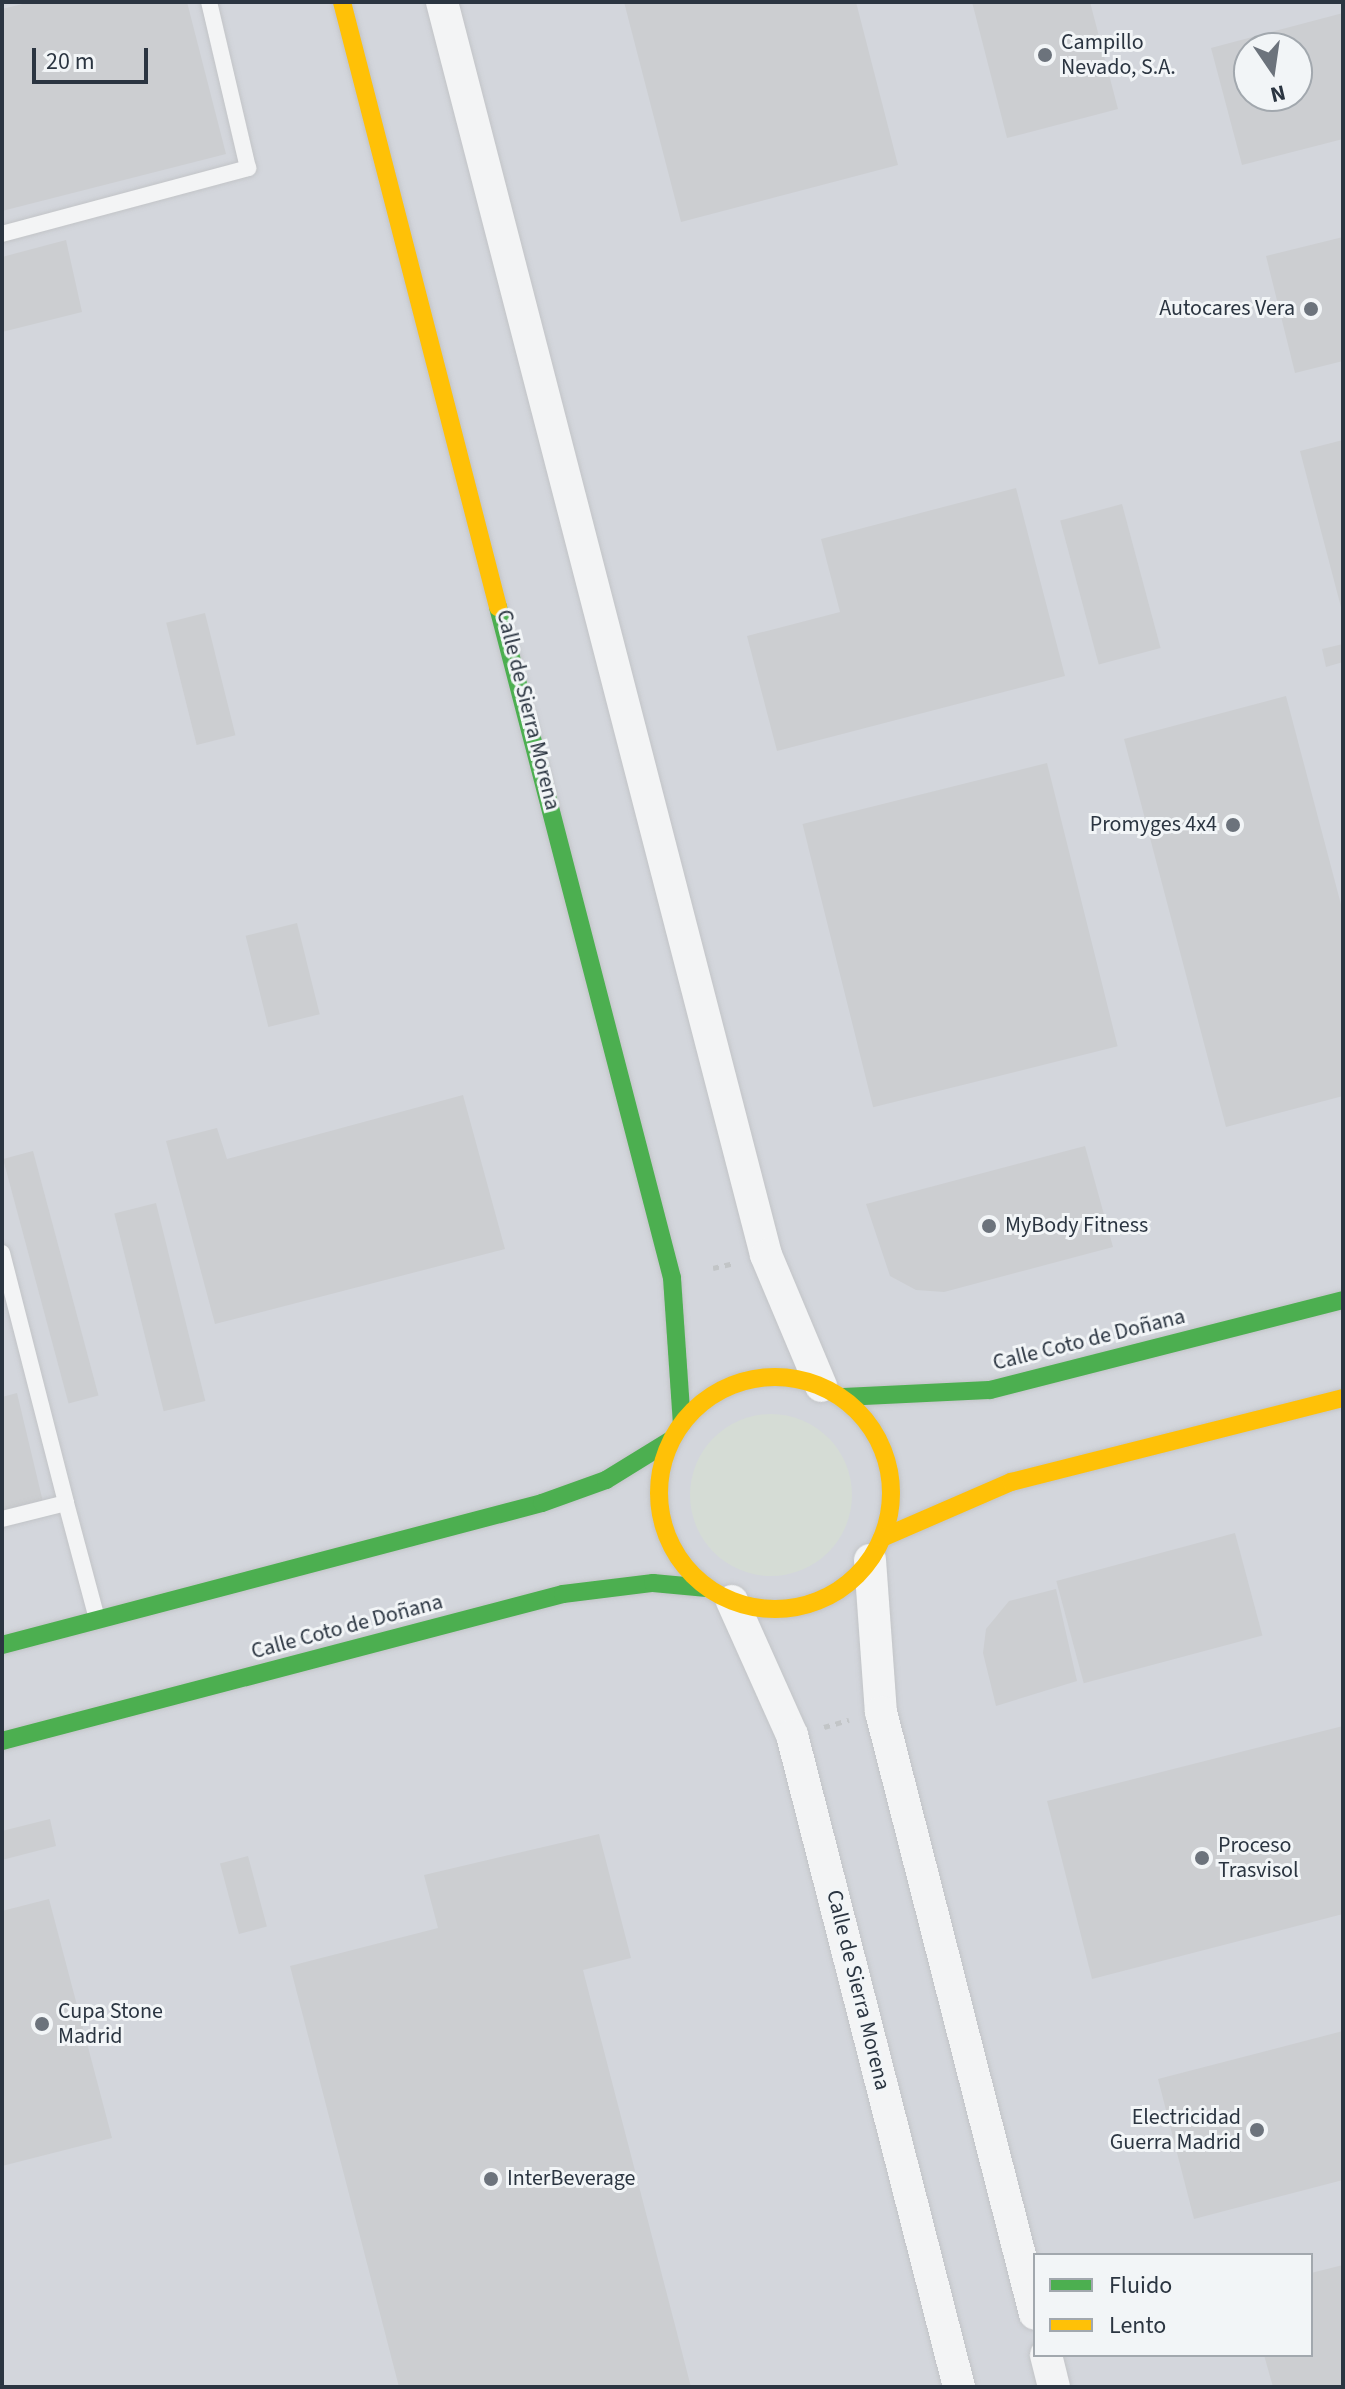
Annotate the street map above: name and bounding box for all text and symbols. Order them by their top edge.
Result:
place label: Campillo Nevado, S.A. [1061,29,1176,80]
scale bar [36,32,152,82]
north arrow [1233,32,1313,112]
text: 20 m [46,44,95,79]
marker: Campillo Nevado, S.A. [1036,46,1054,64]
text: N [1267,76,1289,111]
place label: Autocares Vera [1159,296,1295,322]
marker: Autocares Vera [1302,300,1320,318]
street label: Calle de Sierra Morena [490,607,566,813]
place label: Promyges 4x4 [1090,812,1217,838]
marker: Promyges 4x4 [1224,816,1242,834]
place label: MyBody Fitness [1005,1213,1148,1239]
marker: MyBody Fitness [980,1217,998,1235]
street label: Calle Coto de Doñana [990,1303,1188,1377]
street label: Calle Coto de Doñana [248,1589,446,1665]
place label: Proceso Trasvisol [1218,1832,1299,1884]
marker: Proceso Trasvisol [1193,1849,1211,1867]
street label: Calle de Sierra Morena [820,1887,896,2093]
place label: Cupa Stone Madrid [58,1998,163,2050]
marker: Cupa Stone Madrid [33,2015,51,2033]
place label: Electricidad Guerra Madrid [1110,2104,1241,2156]
marker: Electricidad Guerra Madrid [1248,2121,1266,2139]
place label: InterBeverage [507,2166,635,2192]
marker: InterBeverage [482,2170,500,2188]
legend [1033,2253,1313,2357]
text: Fluido [1109,2268,1172,2303]
text: Lento [1109,2308,1166,2343]

